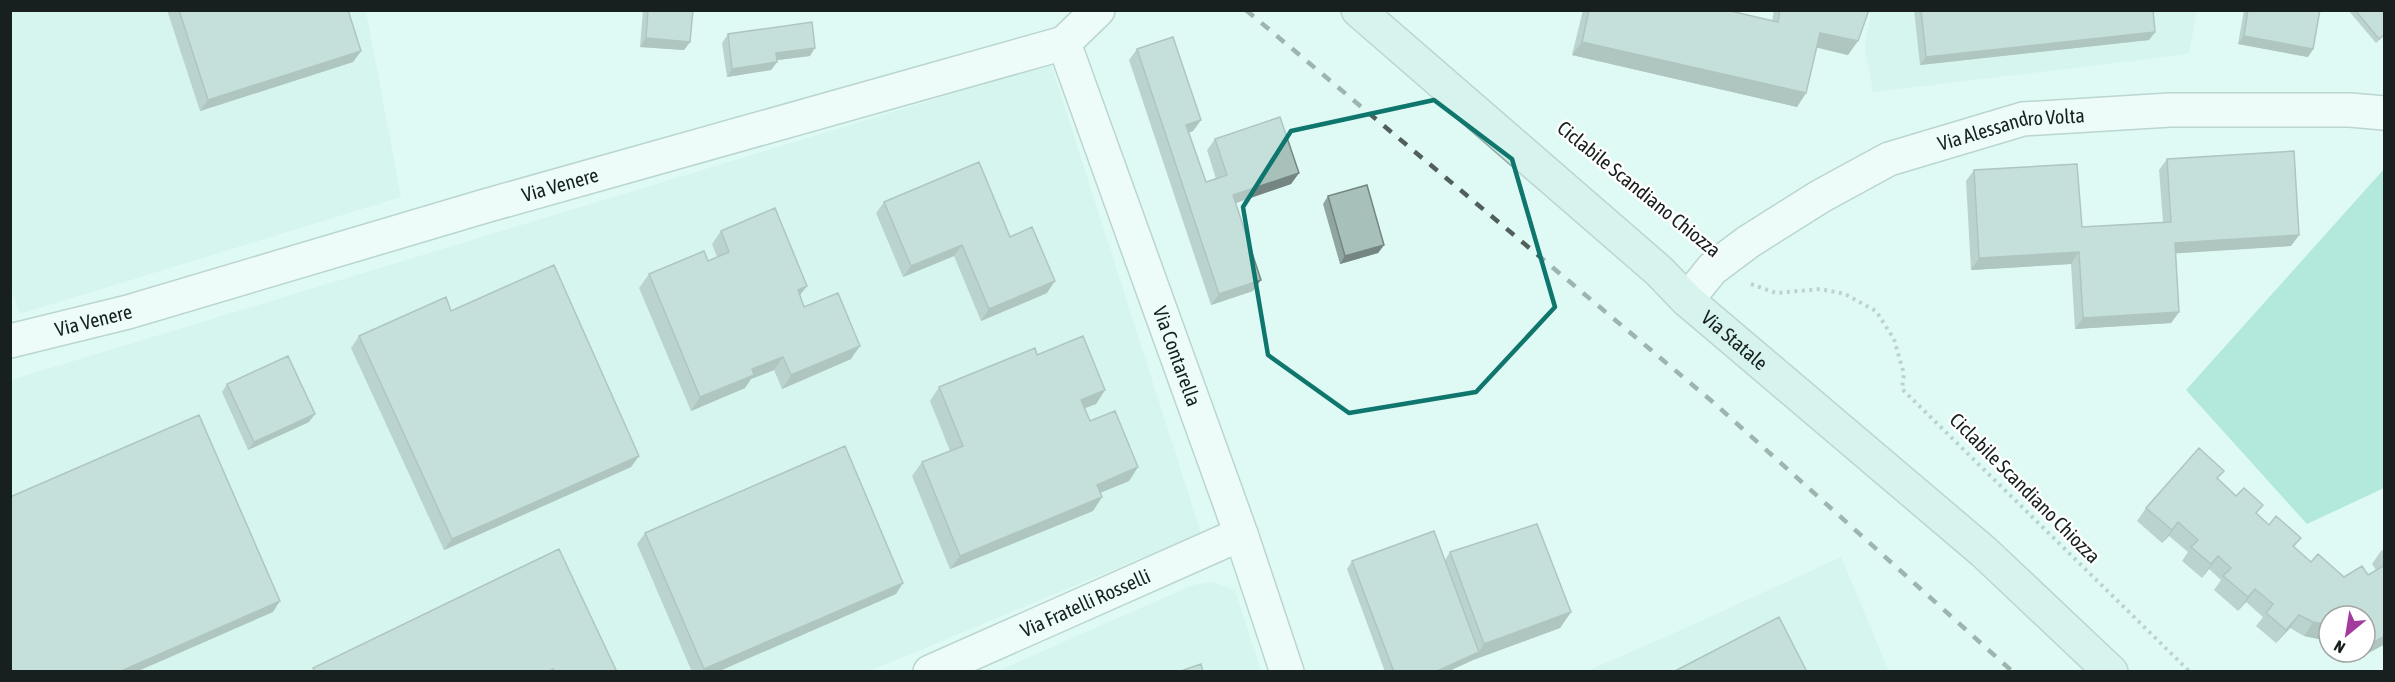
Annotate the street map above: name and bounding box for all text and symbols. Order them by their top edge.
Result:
street label: Via Alessandro Volta [1935,103,2085,155]
street label: Ciclabile Scandiano Chiozza [1553,116,1725,261]
street label: Via Venere [519,163,601,206]
street label: Via Venere [52,299,134,341]
street label: Via Contarella [1149,303,1206,409]
street label: Via Statale [1697,306,1772,374]
street label: Ciclabile Scandiano Chiozza [1946,408,2105,567]
street label: Via Fratelli Rosselli [1017,564,1154,641]
north arrow [2317,604,2377,664]
text: N [2331,637,2348,657]

